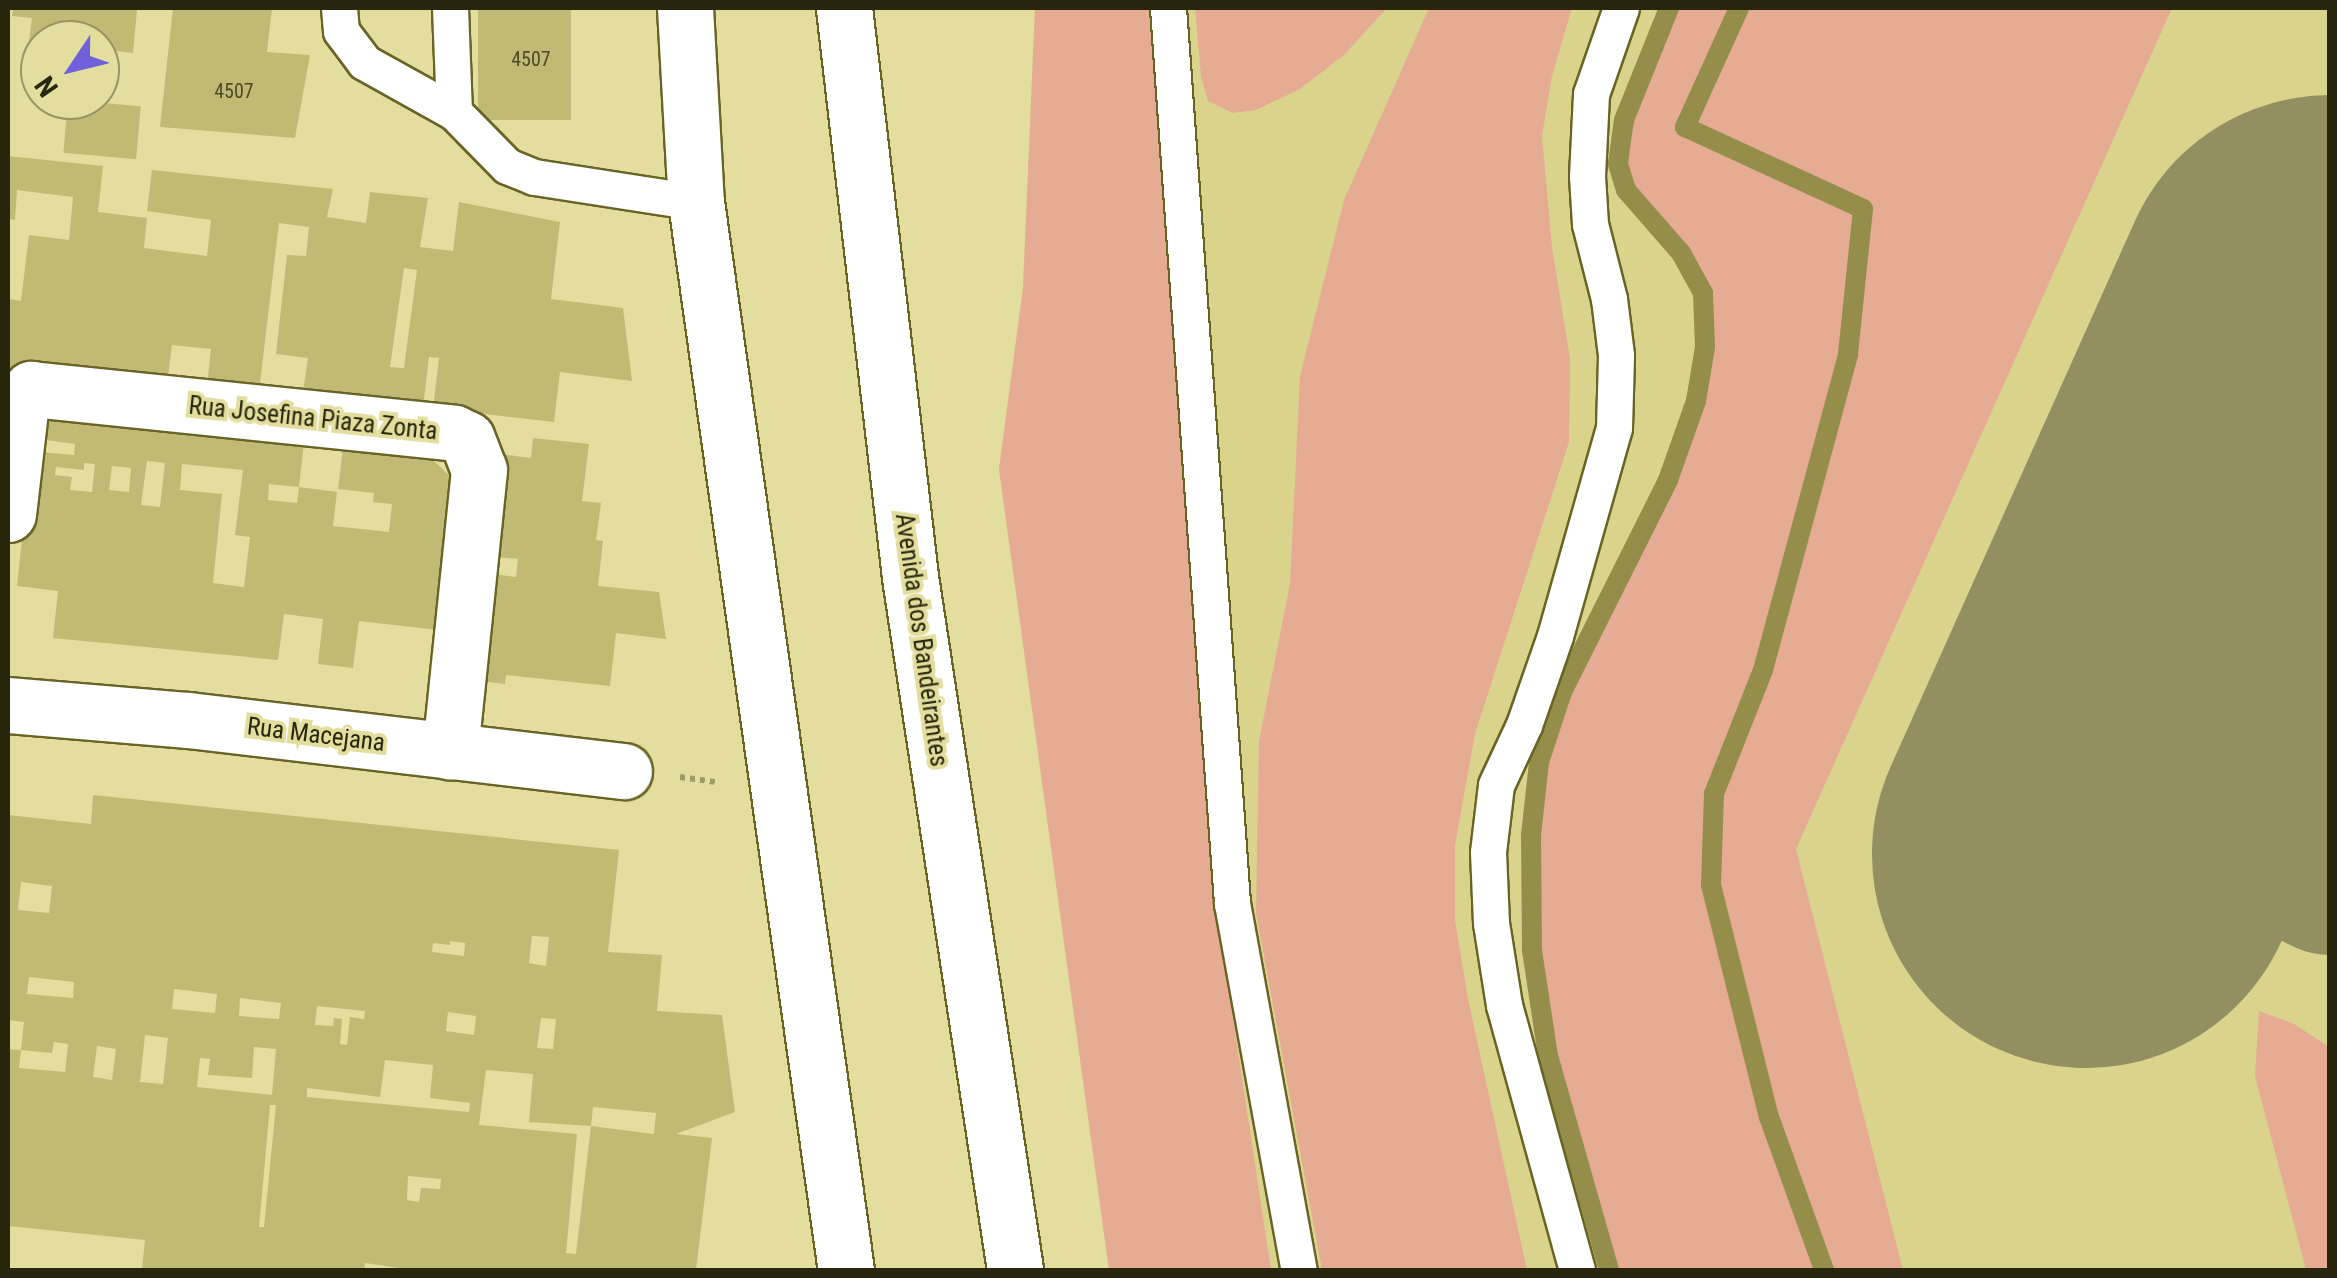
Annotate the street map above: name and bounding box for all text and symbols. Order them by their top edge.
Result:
north arrow [20,20,120,120]
house number: 4507 [511,47,551,71]
text: N [28,70,65,103]
house number: 4507 [214,79,254,103]
street label: Rua Josefina Piaza Zonta [187,391,439,447]
street label: Avenida dos Bandeirantes [888,511,954,769]
street label: Rua Macejana [245,712,387,758]

